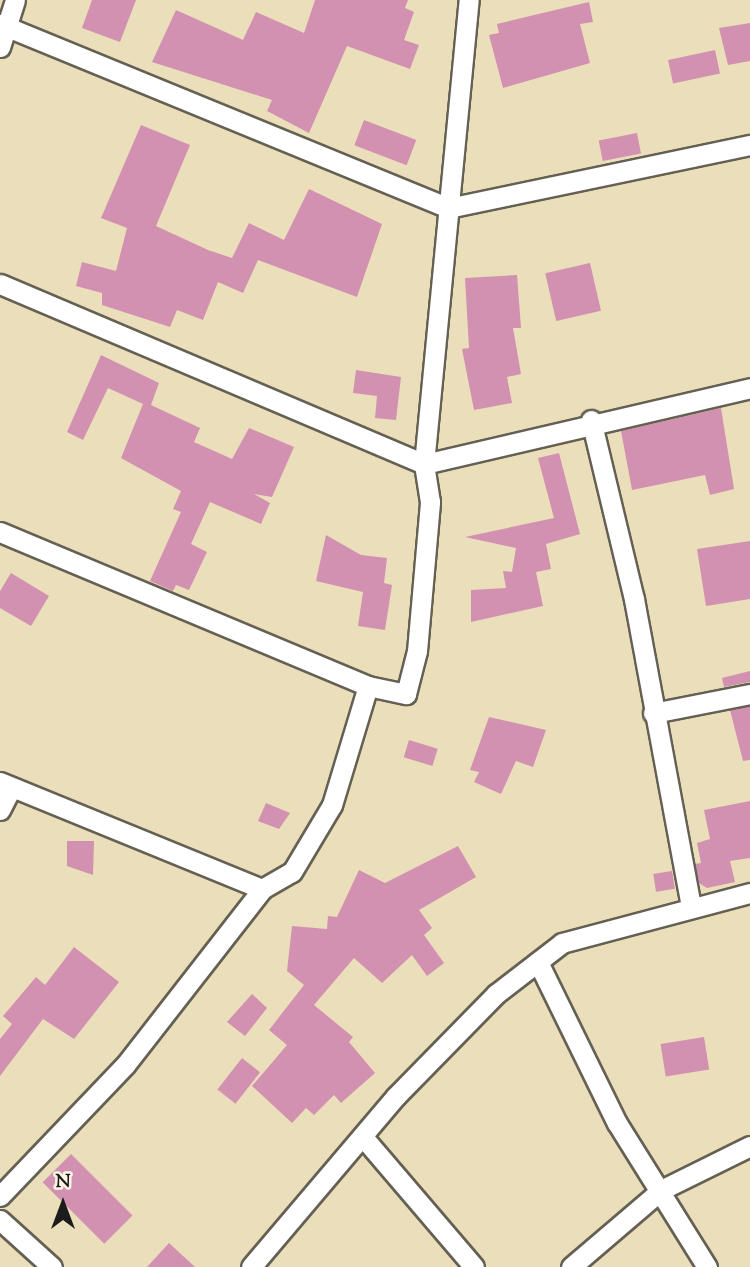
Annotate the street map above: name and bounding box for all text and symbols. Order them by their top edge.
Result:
north arrow [28,1169,98,1239]
text: N [55,1169,71,1196]

